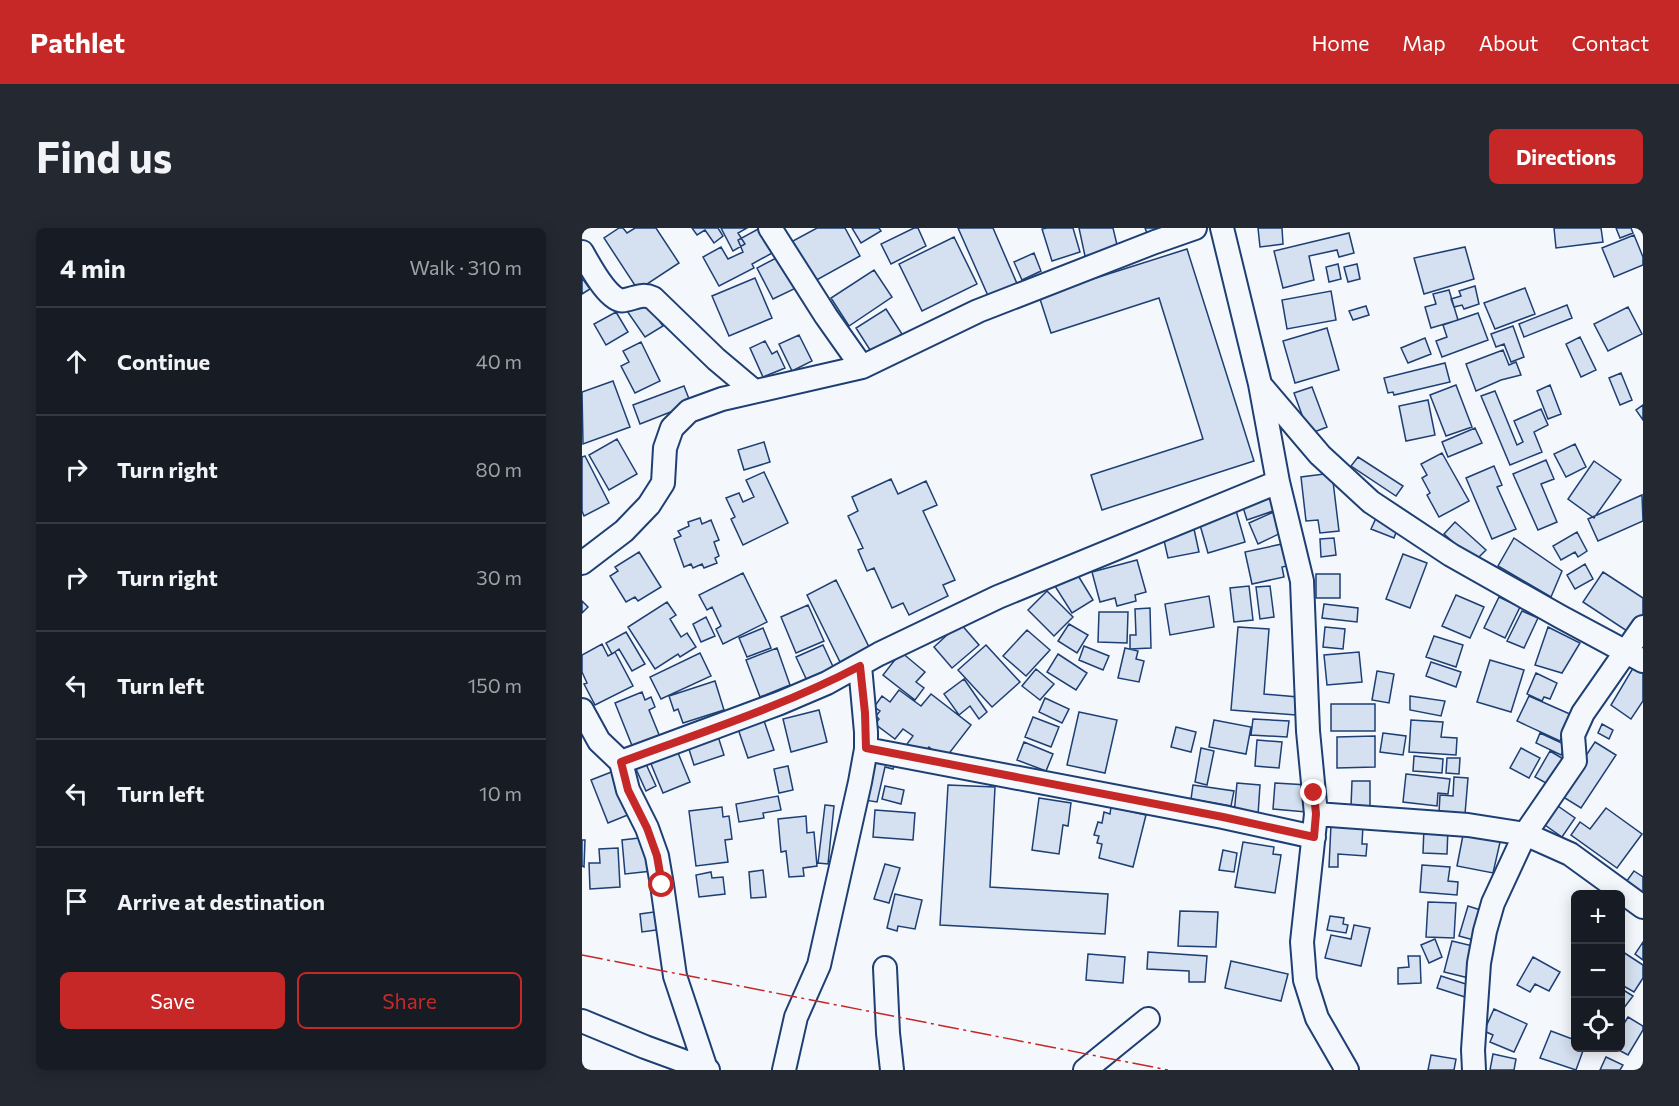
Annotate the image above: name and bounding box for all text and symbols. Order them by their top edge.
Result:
text: Pathlet [30,25,125,59]
text: Home [1312,30,1369,55]
text: Map [1402,30,1446,55]
text: About [1479,30,1538,55]
text: Contact [1571,30,1649,55]
button: Directions [1489,129,1643,184]
text: Find us [36,130,172,182]
text: 4 min [60,252,126,283]
text: Walk · 310 m [410,255,522,279]
icon: ahead [60,345,93,378]
text: Continue [117,348,210,375]
text: 40 m [476,349,522,373]
icon: right [60,453,93,486]
text: Turn right [117,456,218,483]
text: 80 m [476,457,522,481]
icon: right [60,561,93,594]
text: Turn right [117,564,218,591]
text: 30 m [476,565,522,589]
icon: left [60,669,93,702]
text: Turn left [117,672,204,699]
text: 150 m [468,673,522,697]
icon: left [60,777,93,810]
route end [1300,779,1326,805]
text: Turn left [117,780,204,807]
text: 10 m [479,781,522,805]
route start [648,871,674,897]
icon: arrive [60,885,93,918]
text: Arrive at destination [117,888,325,915]
map controls [1571,890,1625,1052]
button: + [1571,890,1625,944]
button: − [1571,944,1625,998]
button: Save [60,972,285,1029]
button: Share [297,972,522,1029]
button: locate [1571,998,1625,1052]

